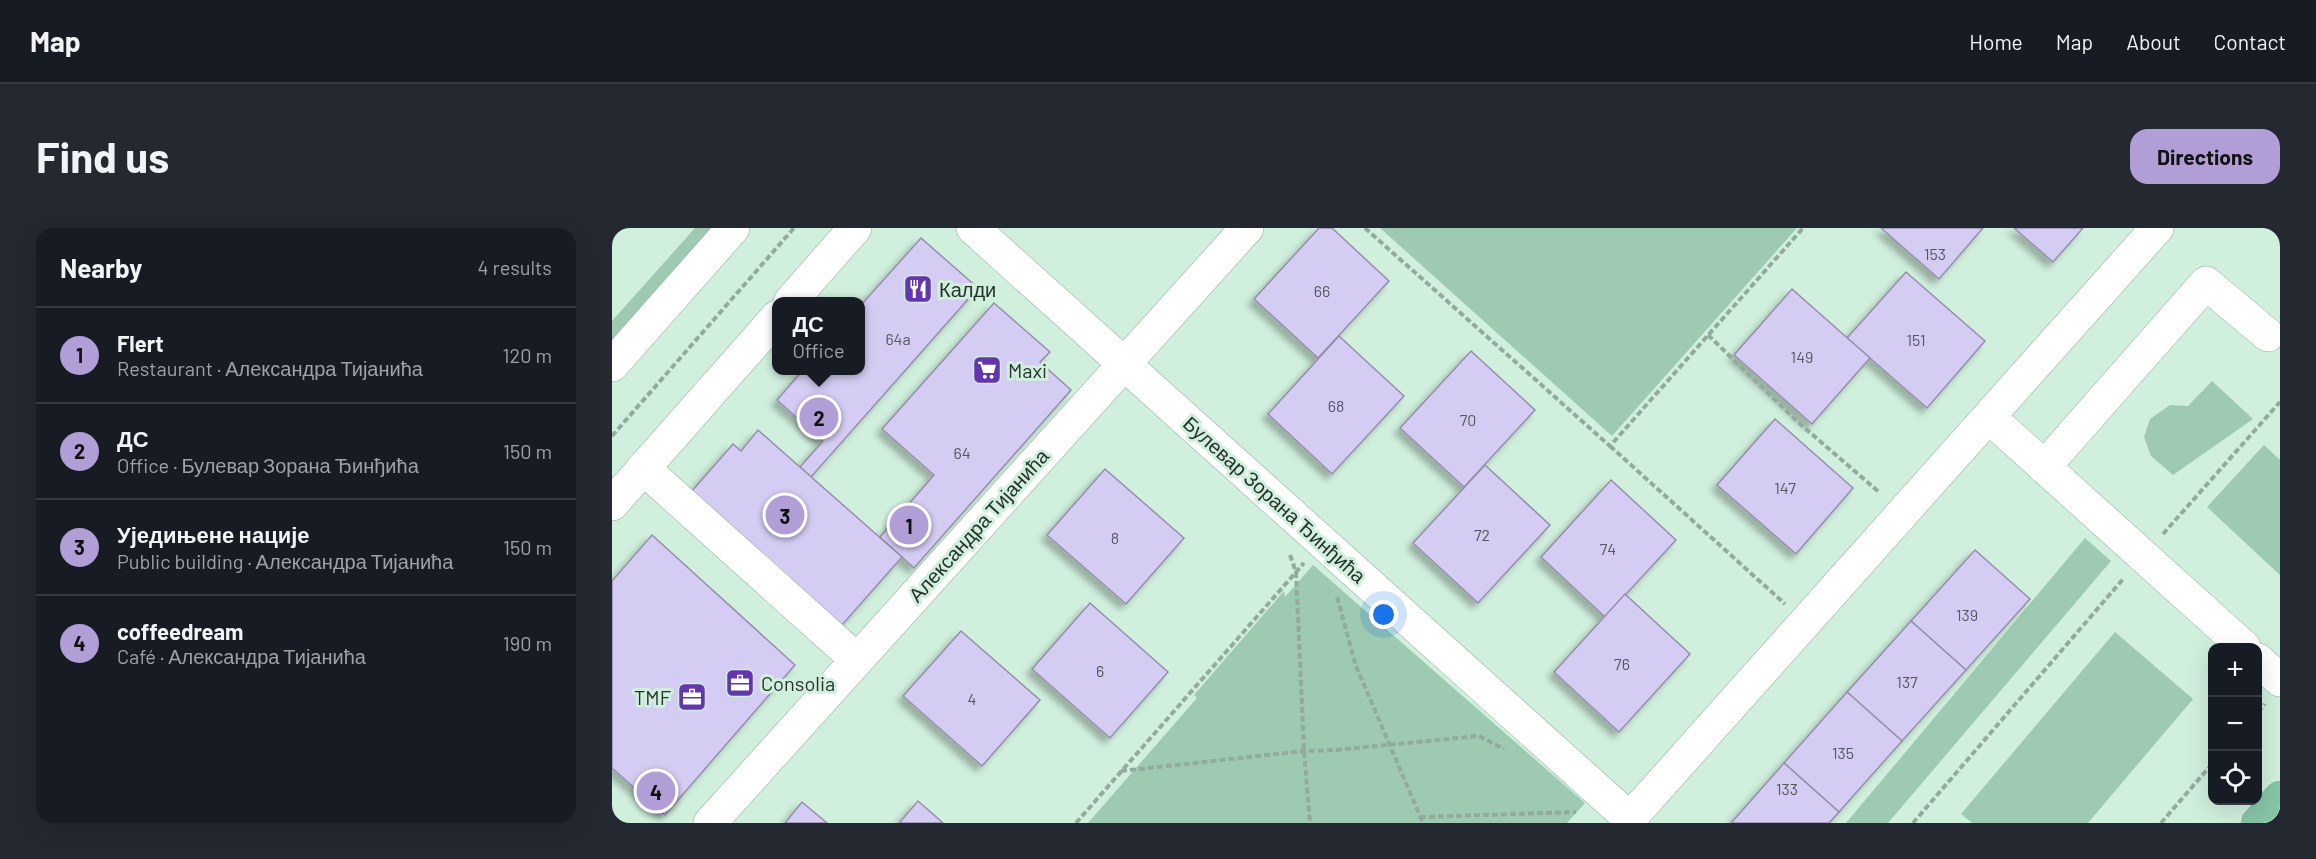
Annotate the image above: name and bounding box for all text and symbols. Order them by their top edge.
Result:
text: Map [30,24,81,58]
text: Home [1969,29,2023,54]
text: Map [2056,29,2093,54]
text: About [2126,29,2181,54]
text: Contact [2214,29,2286,54]
button: Directions [2130,129,2280,184]
text: Find us [36,131,169,181]
house number: 153 [1924,244,1946,263]
text: Nearby [60,252,142,283]
text: 4 results [477,255,552,279]
restaurant icon: Калди [902,273,934,305]
place label: Калди [939,277,996,301]
house number: 66 [1314,281,1330,300]
popup [772,297,865,375]
text: ДС [792,310,824,336]
house number: 64a [885,329,911,348]
text: Flert [117,330,164,356]
house number: 151 [1907,330,1925,349]
text: Office [792,338,845,362]
text: 1 [76,343,83,367]
text: 120 m [502,343,552,367]
house number: 149 [1791,347,1813,366]
supermarket icon: Maxi [971,354,1003,386]
text: Restaurant · Александра Тијанића [117,356,423,380]
place label: Maxi [1008,358,1047,382]
pin: 2 [800,394,838,440]
house number: 68 [1328,396,1344,415]
house number: 70 [1460,410,1476,429]
street label: Булевар Зорана Ђинђића [1179,411,1372,588]
text: ДС [117,425,149,451]
text: 2 [74,439,85,463]
text: 150 m [503,439,552,463]
street label: Александра Тијанића [903,443,1054,607]
house number: 64 [953,443,971,462]
text: Office · Булевар Зорана Ђинђића [117,453,419,477]
house number: 147 [1774,478,1796,497]
pin: 3 [766,492,804,538]
pin: 1 [890,502,928,548]
text: Уједињене нације [117,521,310,547]
house number: 72 [1474,525,1490,544]
house number: 8 [1111,528,1119,547]
text: 3 [74,535,85,559]
text: 150 m [503,535,552,559]
house number: 74 [1600,539,1616,558]
text: Public building · Александра Тијанића [117,549,453,573]
your location [1369,600,1398,629]
house number: 139 [1956,605,1978,624]
text: coffeedream [117,618,243,644]
text: 4 [73,631,86,655]
text: 190 m [503,631,552,655]
map controls [2208,643,2262,805]
button: + [2208,643,2262,697]
text: Café · Александра Тијанића [117,644,366,668]
house number: 76 [1614,654,1630,673]
house number: 6 [1096,661,1104,680]
office icon: Consolia [724,667,756,699]
place label: Consolia [761,671,835,695]
house number: 137 [1896,672,1918,691]
office icon: TMF [676,681,708,713]
place label: TMF [634,685,671,709]
house number: 4 [968,689,976,708]
button: − [2208,697,2262,751]
house number: 135 [1832,743,1854,762]
button: locate [2208,751,2262,805]
pin: 4 [636,768,675,814]
house number: 133 [1776,779,1798,798]

